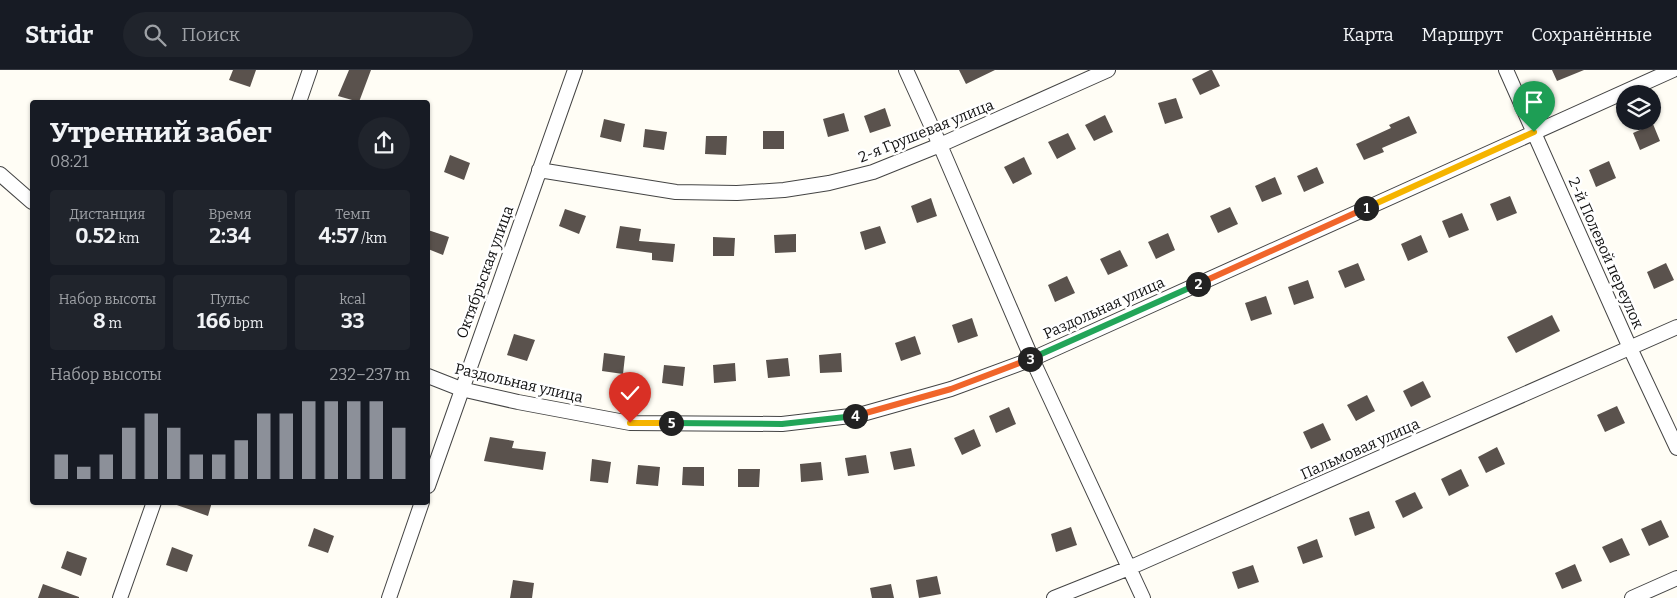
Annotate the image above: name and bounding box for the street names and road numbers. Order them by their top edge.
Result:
street label: 2-я Грушевая улица [856,96,996,166]
street label: 2-й Полевой переулок [1565,175,1648,332]
street label: Октябрьская улица [453,203,517,341]
street label: Раздольная улица [1041,273,1167,343]
street label: Раздольная улица [453,360,585,406]
street label: Пальмовая улица [1298,415,1422,483]

